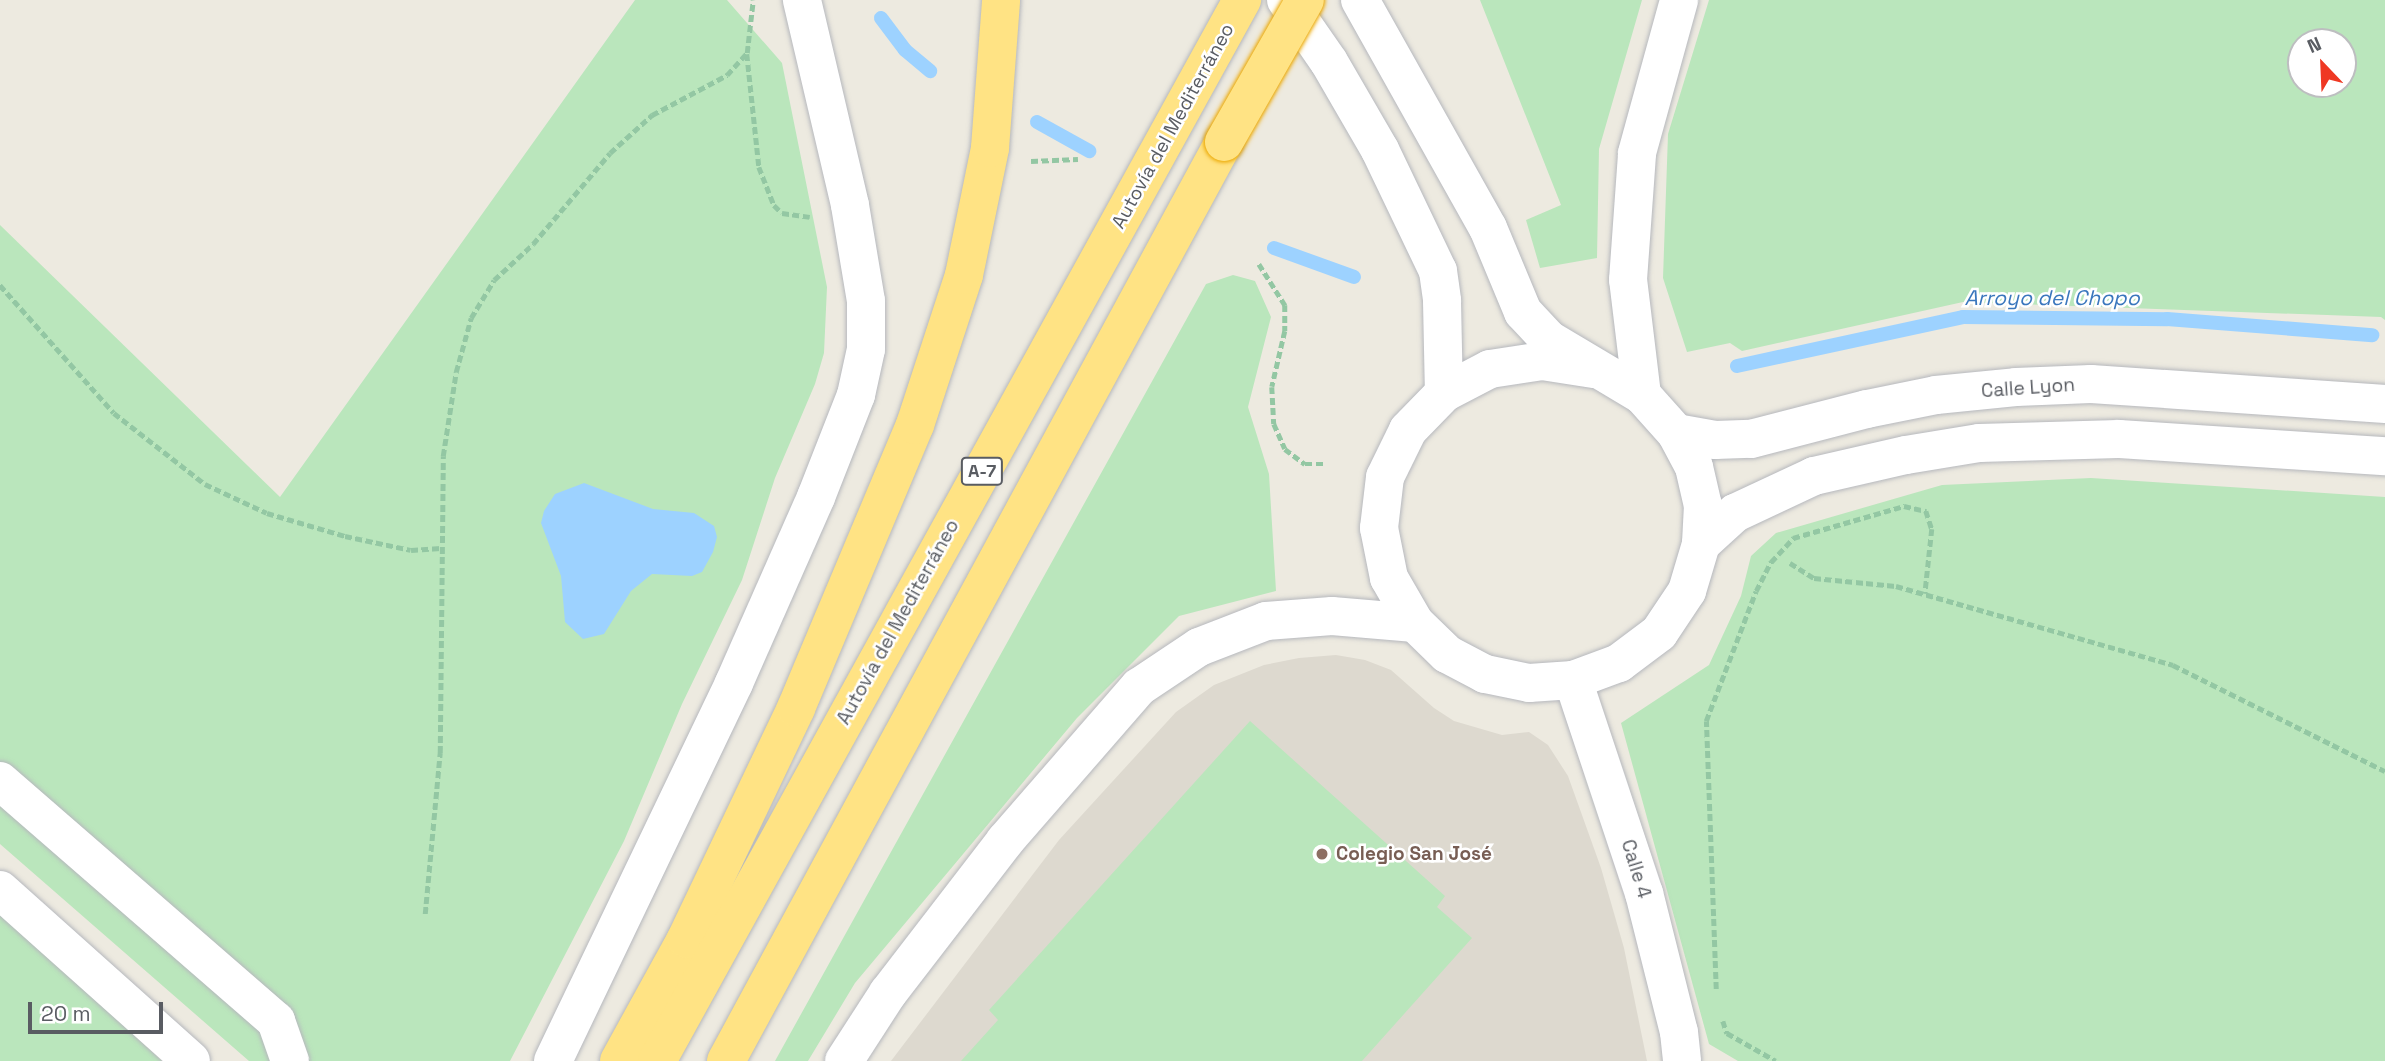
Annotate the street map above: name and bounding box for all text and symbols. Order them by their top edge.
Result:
street label: Autovía del Mediterráneo [1107,20,1239,232]
north arrow [2287,28,2357,98]
text: N [2304,31,2325,59]
water label: Arroyo del Chopo [1964,285,2140,311]
street label: Calle Lyon [1980,373,2076,403]
road number: A-7 [959,457,1005,486]
street label: Autovía del Mediterráneo [832,516,964,728]
street label: Calle 4 [1616,837,1656,901]
place label: Colegio San José [1336,843,1492,865]
marker: Colegio San José [1314,846,1330,862]
scale bar [32,988,166,1032]
text: 20 m [41,1000,91,1027]

